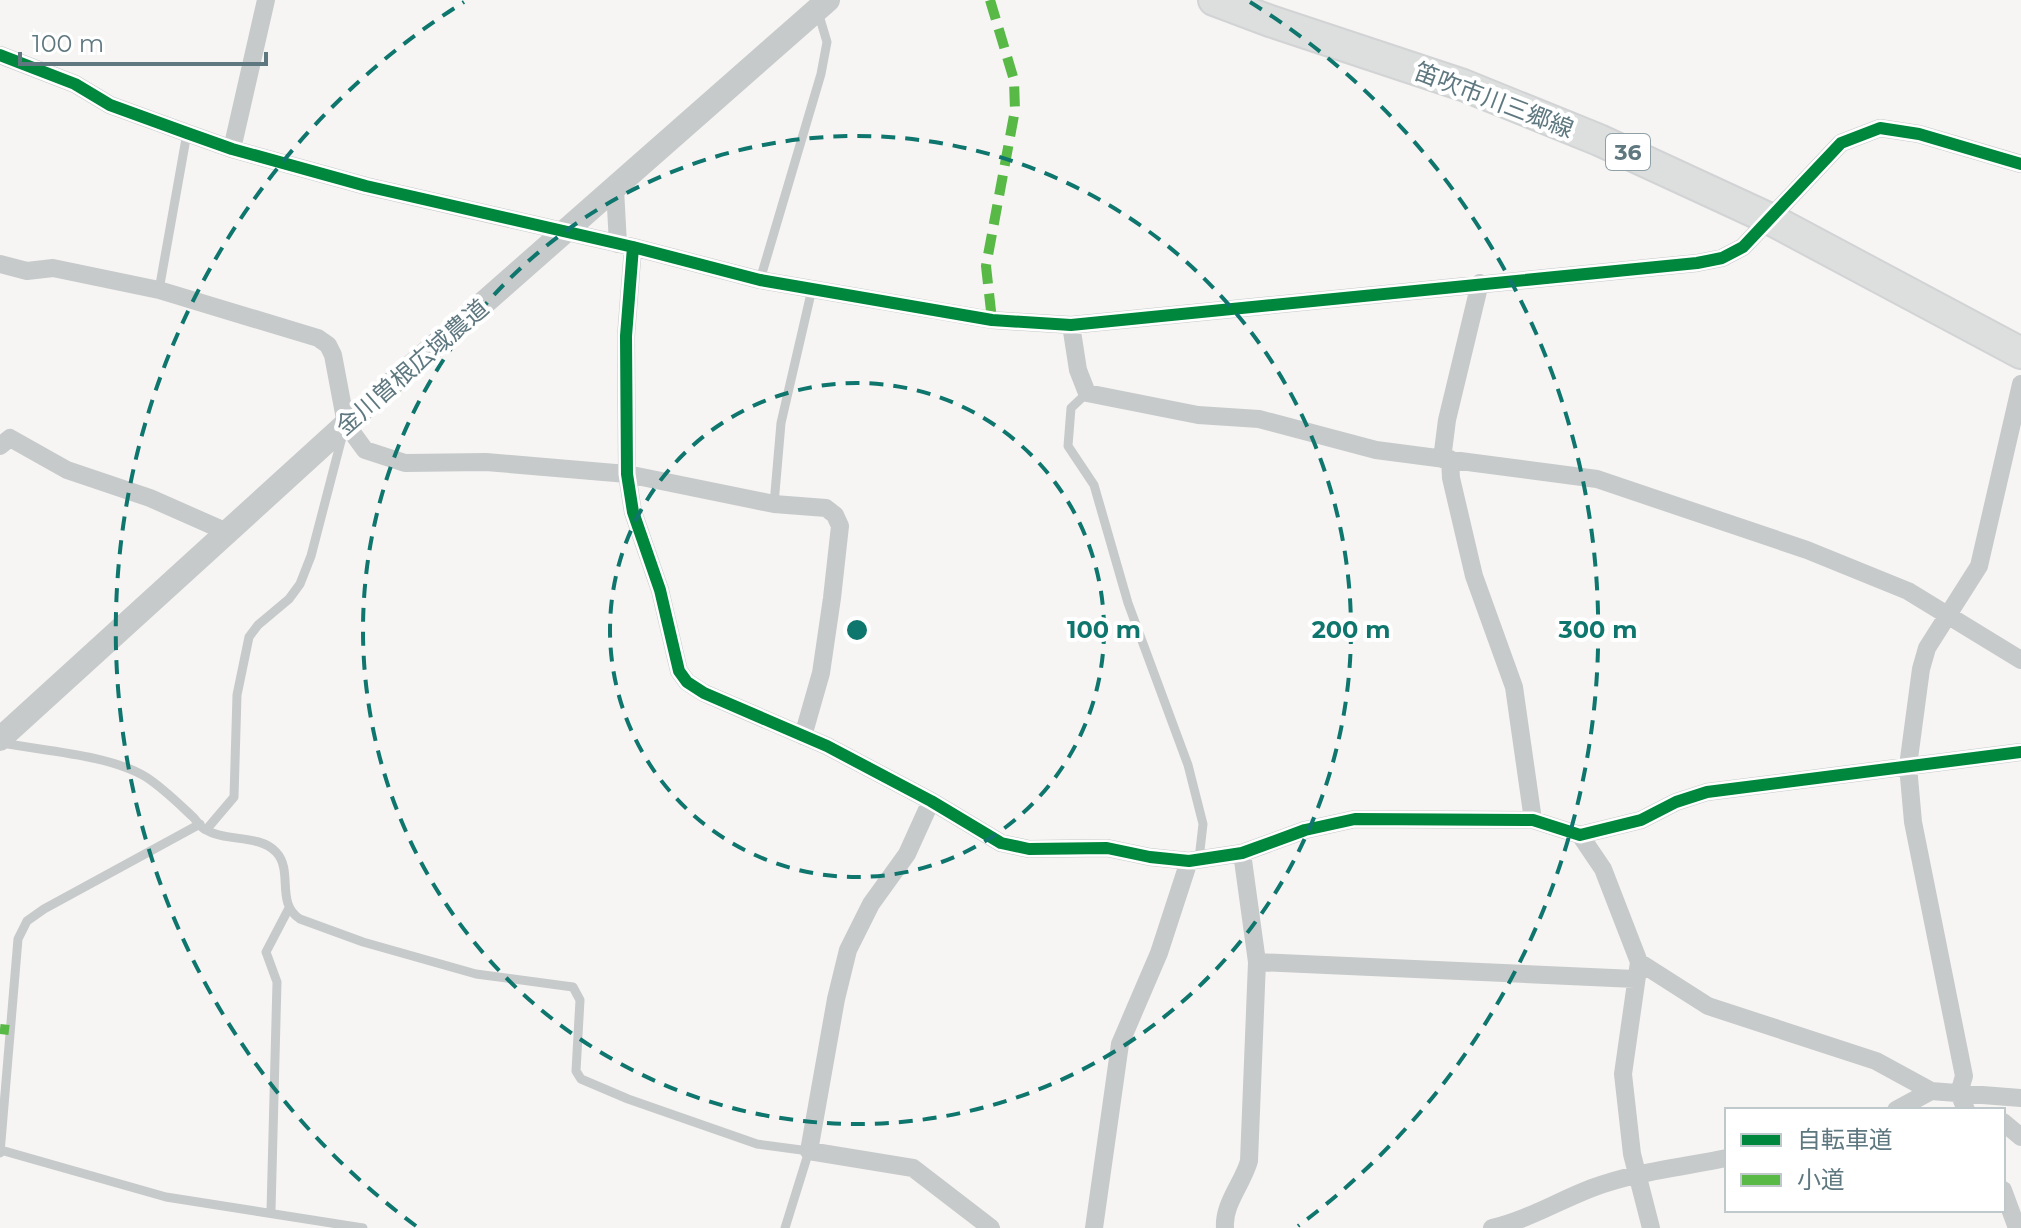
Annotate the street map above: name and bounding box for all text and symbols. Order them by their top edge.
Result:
scale bar [20,16,266,66]
text: 100 m [32,29,104,58]
street label: 笛吹市川三郷線 [1410,56,1578,144]
road number: 36 [1606,134,1650,170]
street label: 金川曽根広域農道 [330,293,494,441]
text: 100 m [1067,615,1141,644]
text: 200 m [1312,615,1390,644]
text: 300 m [1558,615,1637,644]
centre of rings [843,616,871,644]
legend [1725,1108,2005,1212]
text: 自転車道 [1797,1125,1893,1154]
text: 小道 [1797,1165,1845,1194]

